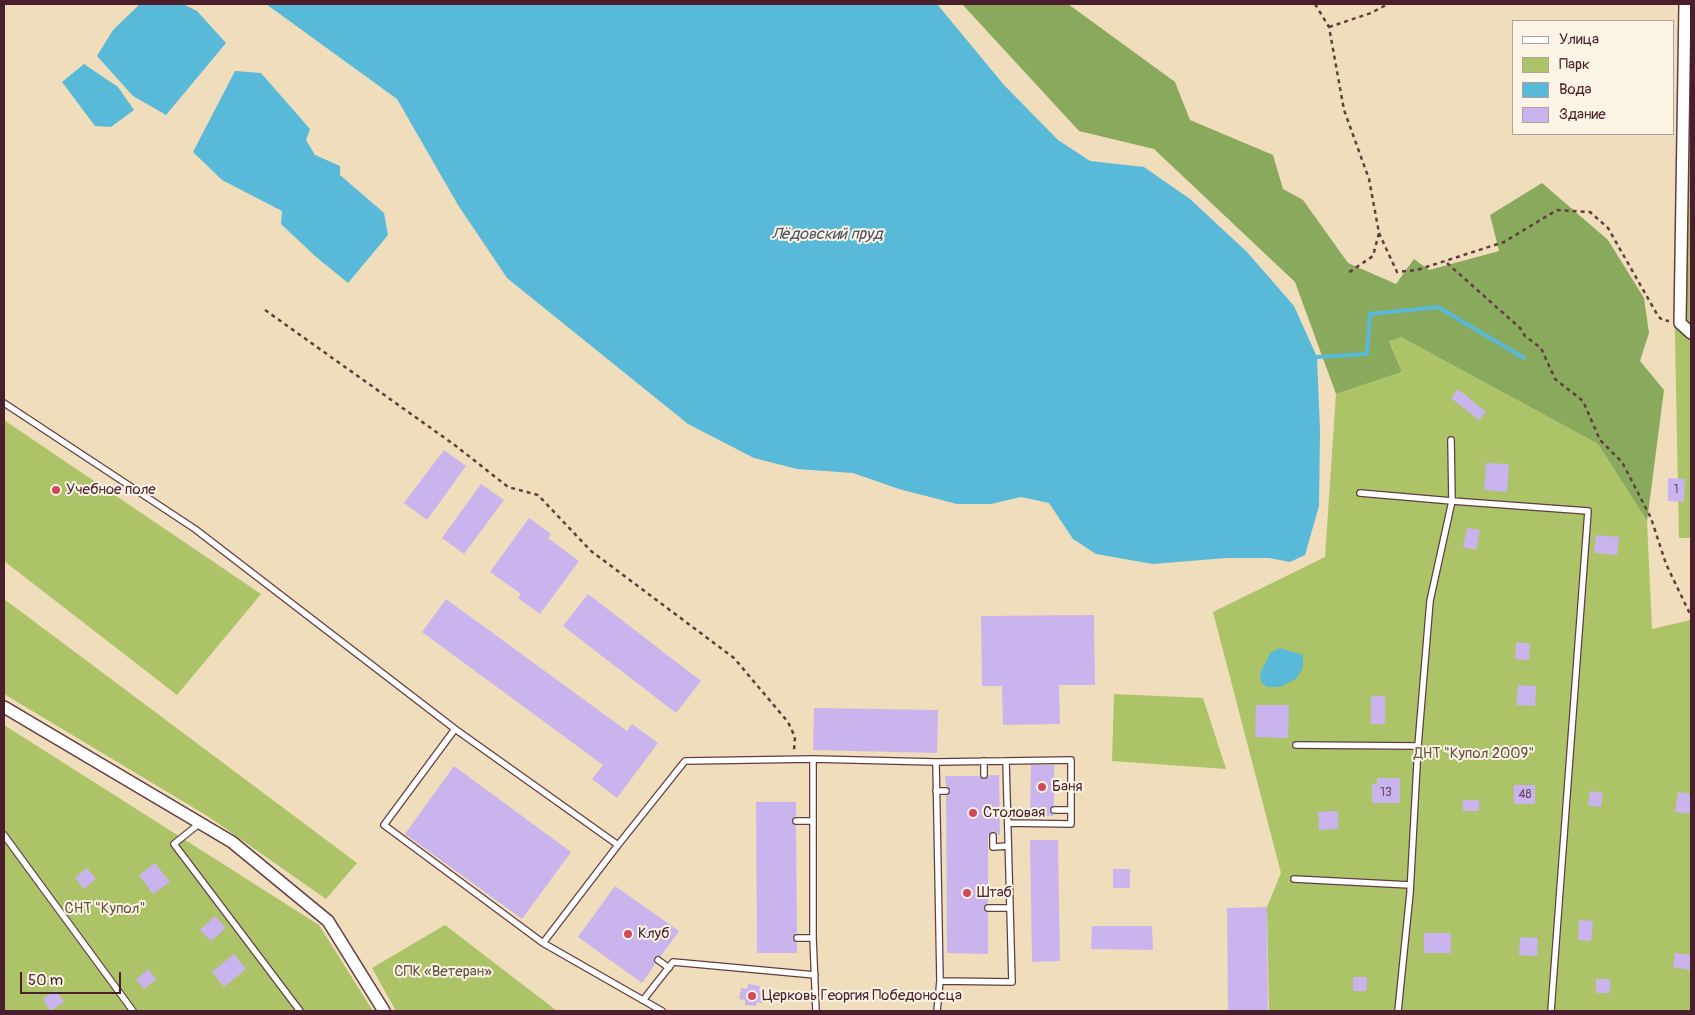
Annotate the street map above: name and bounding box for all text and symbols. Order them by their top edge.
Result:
legend [1512,20,1675,135]
text: Улица [1559,30,1599,49]
text: Парк [1559,55,1590,74]
text: Вода [1559,80,1592,99]
text: Здание [1559,105,1606,124]
water label: Лёдовский пруд [771,225,883,245]
place label: Учебное поле [66,481,156,499]
house number: 1 [1674,483,1678,497]
marker: Учебное поле [50,484,62,496]
park label: ДНТ "Купол 2009" [1414,745,1534,763]
place label: Баня [1052,778,1083,796]
marker: Баня [1036,781,1048,793]
house number: 13 [1380,786,1392,800]
house number: 48 [1518,788,1532,802]
place label: Столовая [983,804,1045,822]
marker: Столовая [967,807,979,819]
place label: Штаб [977,884,1012,902]
marker: Штаб [961,887,973,899]
park label: СНТ "Купол" [64,900,146,918]
place label: Клуб [638,925,670,943]
marker: Клуб [622,928,634,940]
scale bar [22,962,124,994]
park label: СПК «Ветеран» [394,963,492,981]
text: 50 m [28,971,63,990]
place label: Церковь Георгия Победоносца [762,987,962,1005]
marker: Церковь Георгия Победоносца [746,990,758,1002]

